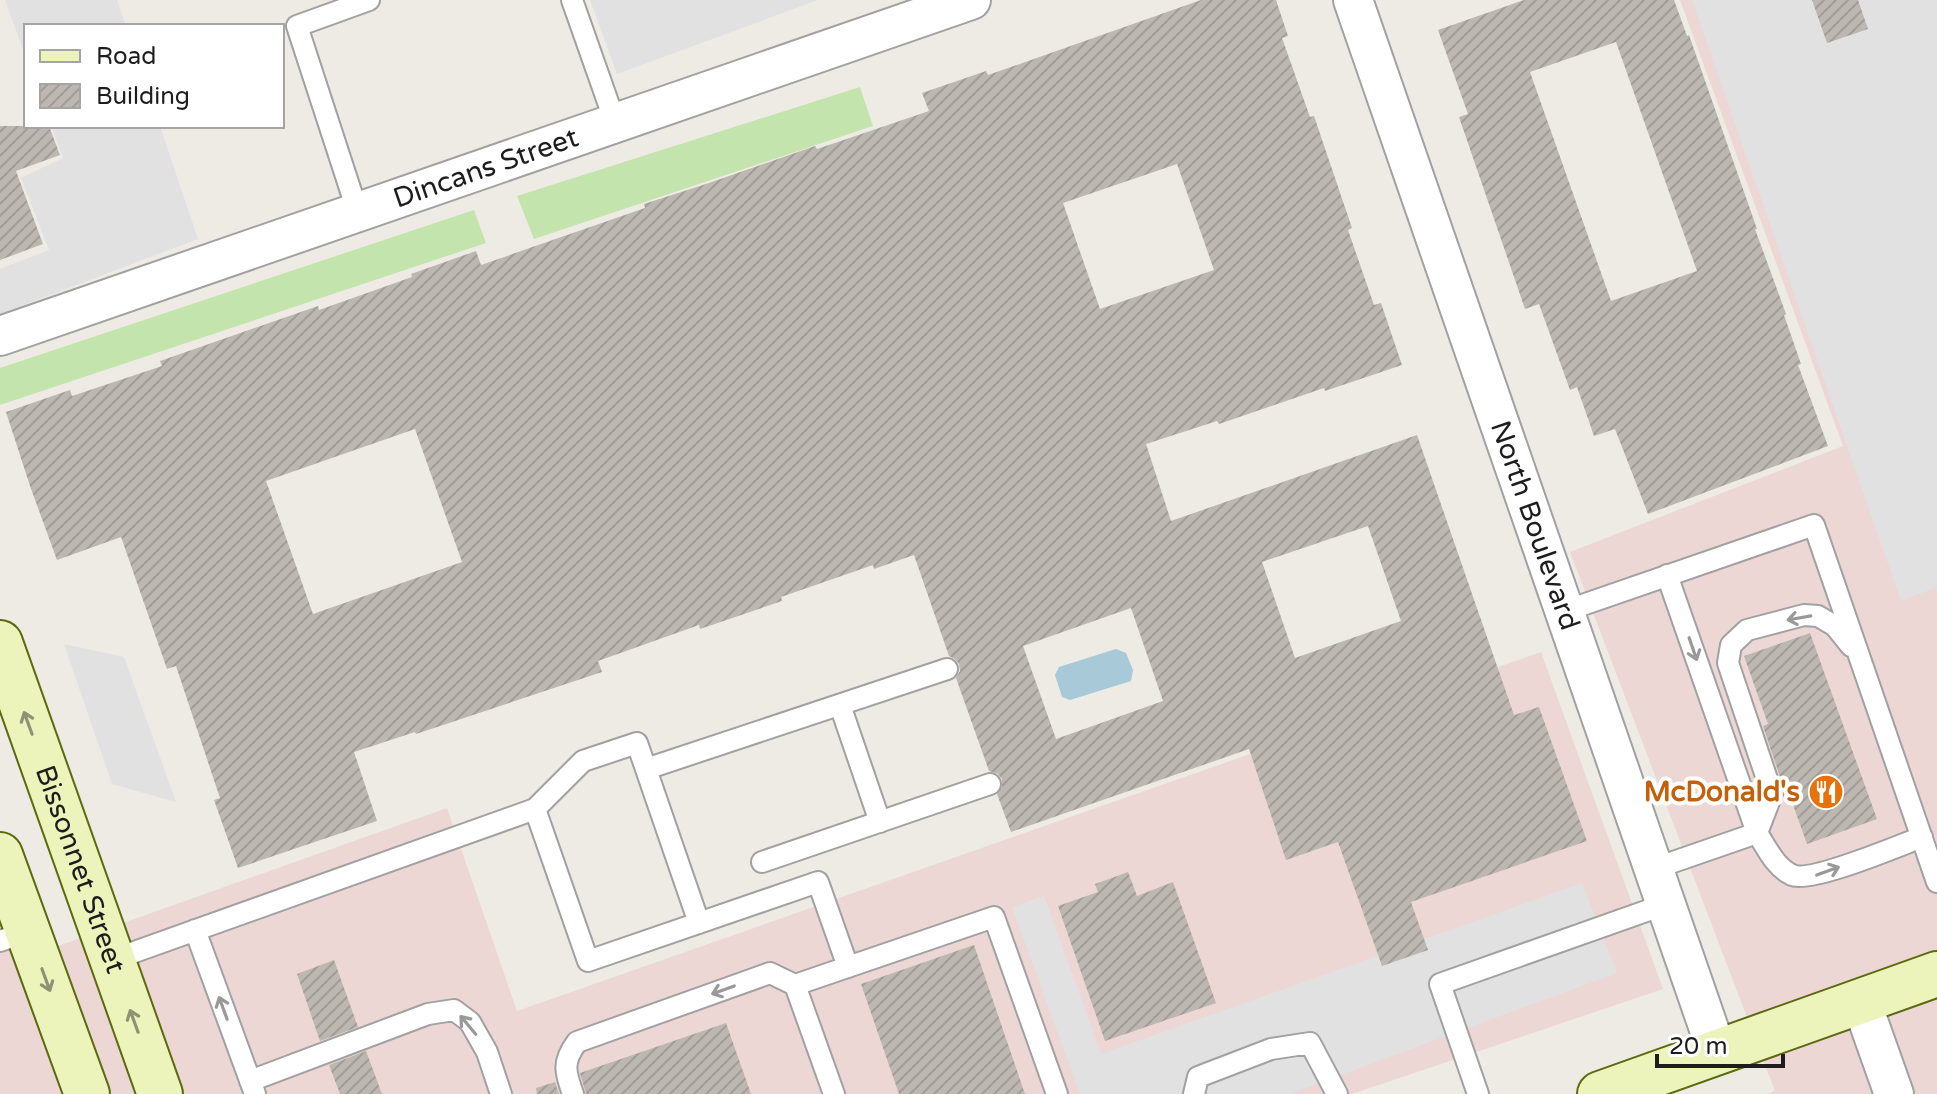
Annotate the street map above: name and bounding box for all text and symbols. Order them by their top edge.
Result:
legend [24,24,284,128]
text: Road [96,42,156,71]
text: Building [96,82,190,111]
street label: Dincans Street [389,120,583,216]
street label: North Boulevard [1483,416,1587,635]
one-way arrow [1787,611,1813,626]
one-way arrow [1686,636,1701,661]
one-way arrow [20,711,35,736]
street label: Bissonnet Street [28,761,133,978]
restaurant icon: McDonald's [1807,773,1845,811]
place label: McDonald's [1644,775,1800,809]
one-way arrow [1815,862,1840,877]
one-way arrow [40,968,54,992]
one-way arrow [711,983,736,998]
one-way arrow [215,996,230,1021]
one-way arrow [126,1009,140,1033]
one-way arrow [460,1014,478,1035]
scale bar [1657,1018,1783,1068]
text: 20 m [1669,1032,1727,1061]

